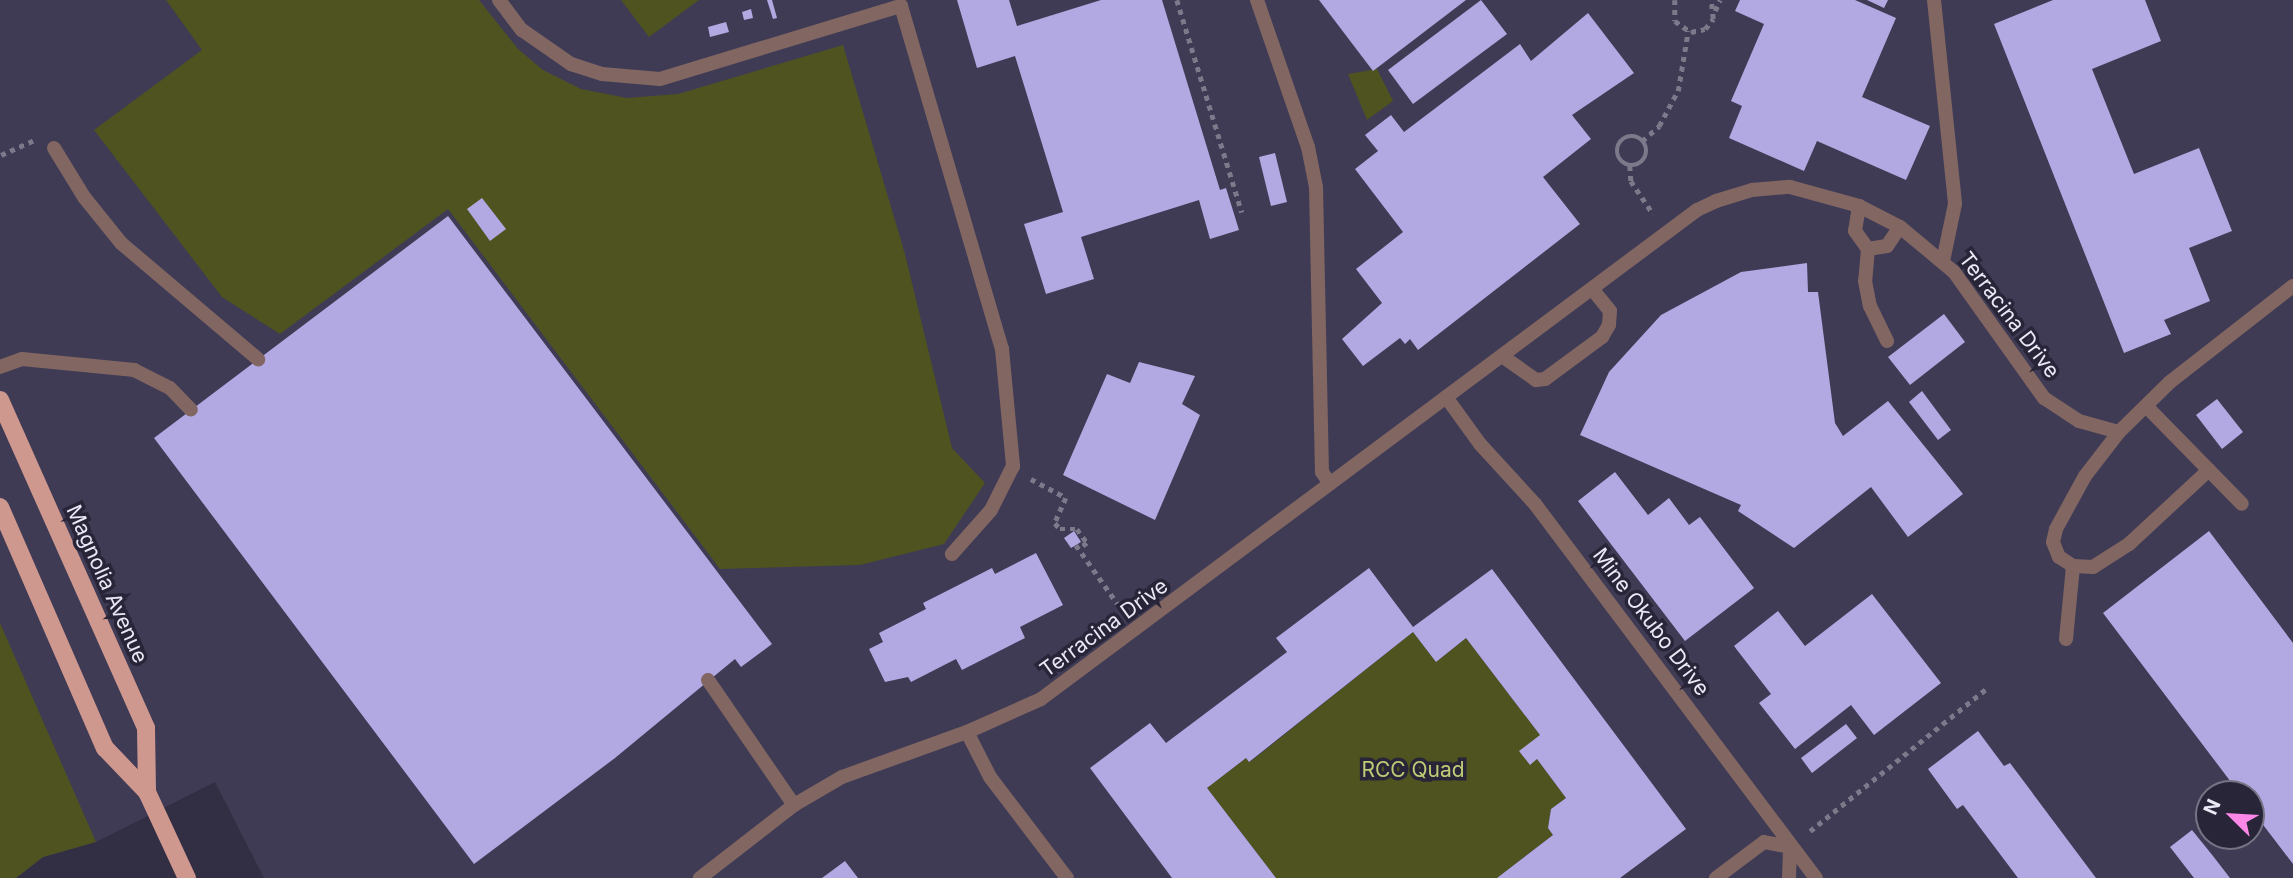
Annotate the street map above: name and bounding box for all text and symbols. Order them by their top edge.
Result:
street label: Terracina Drive [1953,247,2065,383]
street label: Magnolia Avenue [61,501,153,667]
street label: Mine Okubo Drive [1587,543,1715,701]
street label: Terracina Drive [1035,573,1173,683]
park label: RCC Quad [1361,757,1465,783]
north arrow [2195,780,2265,850]
text: N [2199,796,2226,818]

